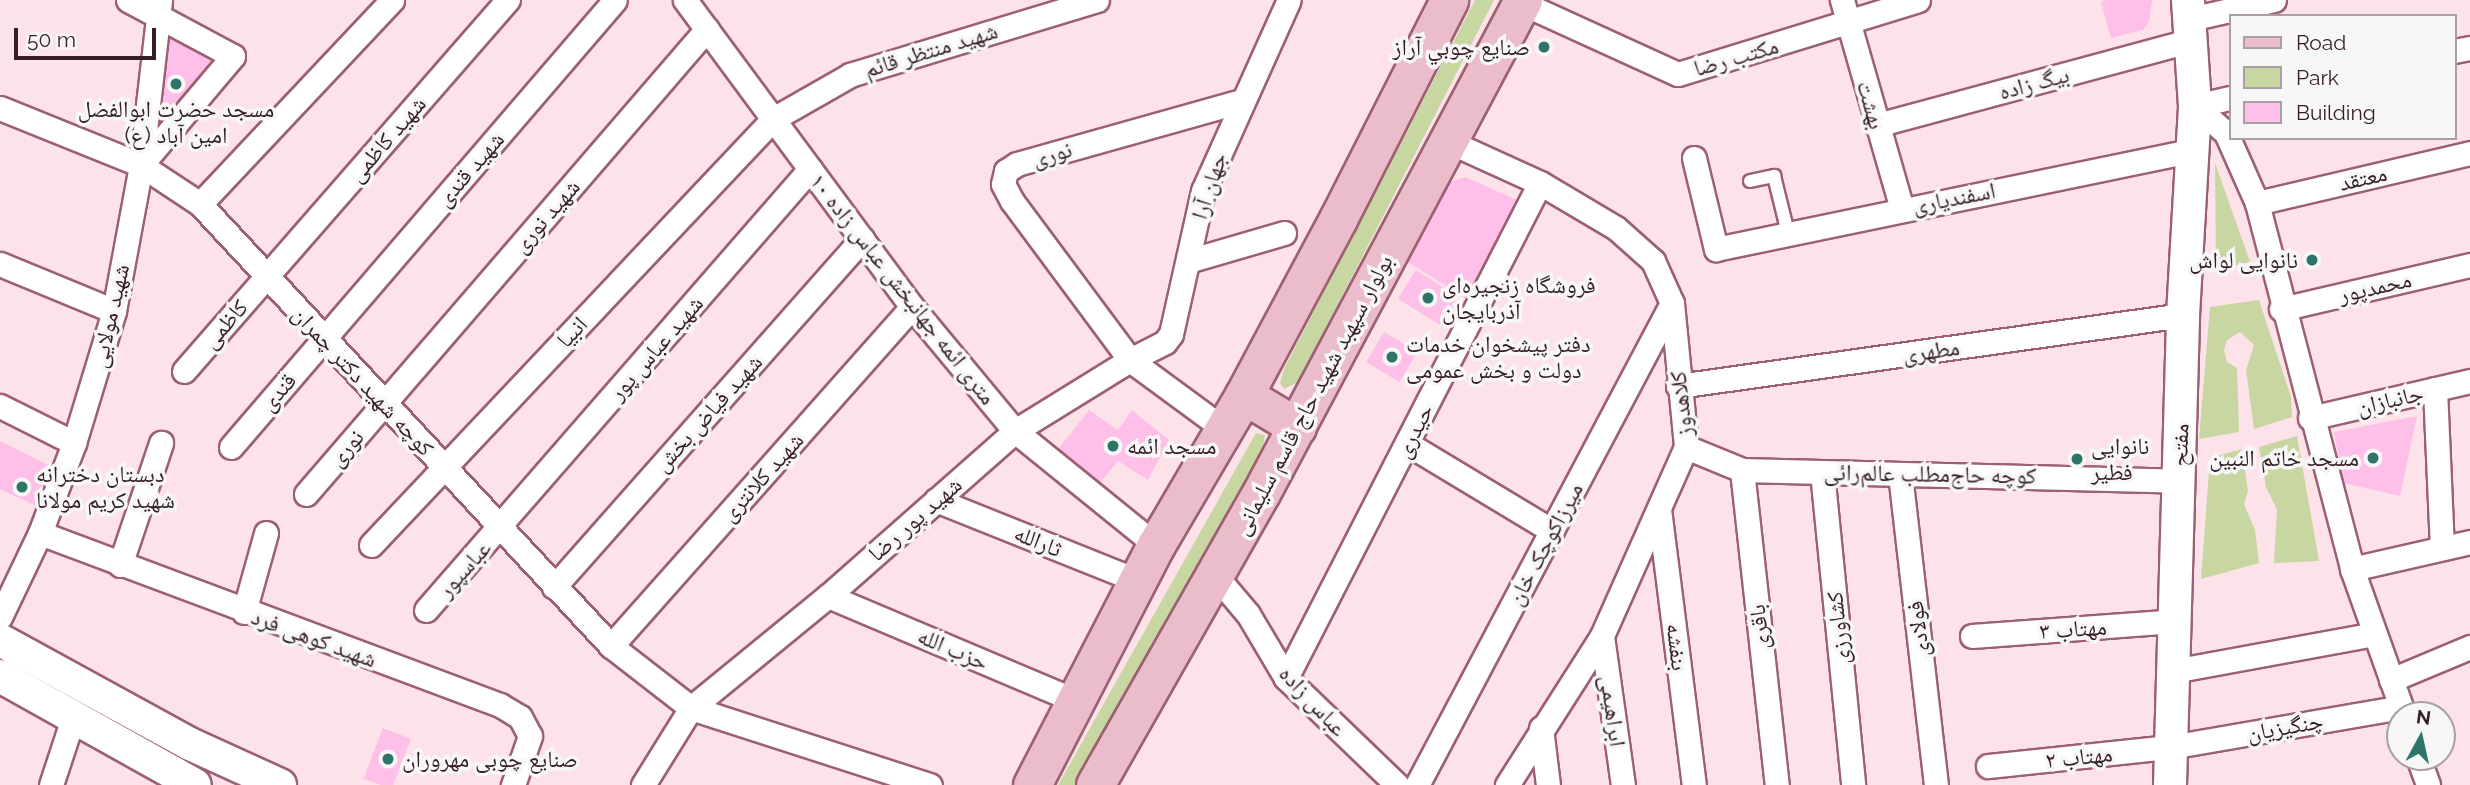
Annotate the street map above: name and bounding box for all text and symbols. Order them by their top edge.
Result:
scale bar [18,14,159,58]
legend [2228,14,2456,140]
street label: شهید منتظر قائم [861,17,1001,83]
text: 50 m [27,27,76,52]
text: Road [2296,30,2346,55]
street label: مکتب رضا [1690,32,1782,82]
place label: صنايع چوبي آراز [1393,33,1530,61]
marker: صنايع چوبي آراز [1536,39,1552,55]
street label: بیگ زاده [1996,60,2072,106]
text: Park [2296,65,2339,90]
marker: مسجد حضرت ابوالفضل (ع) امین آباد [168,76,184,92]
street label: بهشت [1851,78,1891,132]
street label: شهید کاظمی [342,90,432,188]
place label: مسجد حضرت ابوالفضل (ع) امین آباد [78,95,274,149]
text: Building [2296,100,2376,125]
street label: شهید قندی [430,126,510,212]
street label: نوری [1029,135,1075,173]
street label: جهان آرا [1185,149,1233,223]
street label: معتقد [2336,159,2390,197]
street label: ۱۰ متری ائمه جهانبخش عباس زاده [804,168,1002,410]
street label: شهید نوری [506,173,586,259]
street label: اسفندیاری [1910,176,1998,220]
place label: نانوایی لواش [2189,246,2298,274]
street label: بولوار سپهبد شهید حاج قاسم سلیمانی [1227,250,1399,540]
marker: نانوایی لواش [2304,252,2320,268]
street label: شهید مولایی [85,261,135,371]
street label: محمدپور [2336,265,2414,309]
place label: فروشگاه زنجیره‌ای آذربایجان [1442,271,1596,325]
street label: شهید عباس پور [603,290,709,406]
marker: فروشگاه زنجیره‌ای آذربایجان [1420,290,1436,306]
street label: کاظمی [196,294,254,354]
street label: کوچه شهید دکتر چمران [286,300,440,462]
street label: انبیا [551,311,593,353]
place label: دفتر پیشخوان خدمات دولت و بخش عمومی [1406,330,1591,384]
street label: مطهری [1901,333,1961,369]
street label: شهید فیاض بخش [648,348,768,478]
marker: دفتر پیشخوان خدمات دولت و بخش عمومی [1384,349,1400,365]
street label: قندی [254,367,302,417]
street label: کلاهدوز [1664,370,1698,438]
street label: جانبازان [2354,379,2426,421]
street label: حیدری [1389,399,1439,463]
street label: مفتح [2165,423,2195,467]
street label: نوری [322,424,370,472]
street label: شهید کلانتری [715,427,809,527]
place label: مسجد ائمه [1127,432,1217,460]
place label: نانوایی فطیر [2091,432,2149,486]
marker: مسجد ائمه [1105,438,1121,454]
place label: مسجد خاتم النبین [2209,444,2359,472]
marker: مسجد خاتم النبین [2365,450,2381,466]
marker: نانوایی فطیر [2069,451,2085,467]
street label: کوچه حاج‌مطلب عالم‌رائی [1824,458,2036,490]
place label: دبستان دخترانه شهید کریم مولانا [36,460,175,514]
street label: شهید پور رضا [863,471,967,567]
street label: میرزاکوچک خان [1501,478,1589,610]
marker: دبستان دخترانه شهید کریم مولانا [14,479,30,495]
street label: ثارالله [1010,519,1066,563]
street label: عباسپور [431,535,497,603]
street label: کشاورزی [1820,590,1856,666]
street label: فولادی [1901,599,1935,659]
street label: شهید کوهی فرد [248,603,380,673]
street label: باقری [1743,603,1775,651]
street label: مهتاب ۳ [2038,613,2108,645]
street label: حزب الله [914,622,992,676]
street label: بنفشه [1660,622,1694,672]
street label: عباس زاده [1273,660,1353,742]
street label: ابراهیمی [1594,674,1632,748]
north arrow [2386,701,2456,771]
text: N [2415,705,2432,729]
street label: چنگیزیان [2245,707,2325,747]
street label: مهتاب ۲ [2044,740,2114,774]
place label: صنایع چوبی مهروران [402,745,578,773]
marker: صنایع چوبی مهروران [380,751,396,767]

